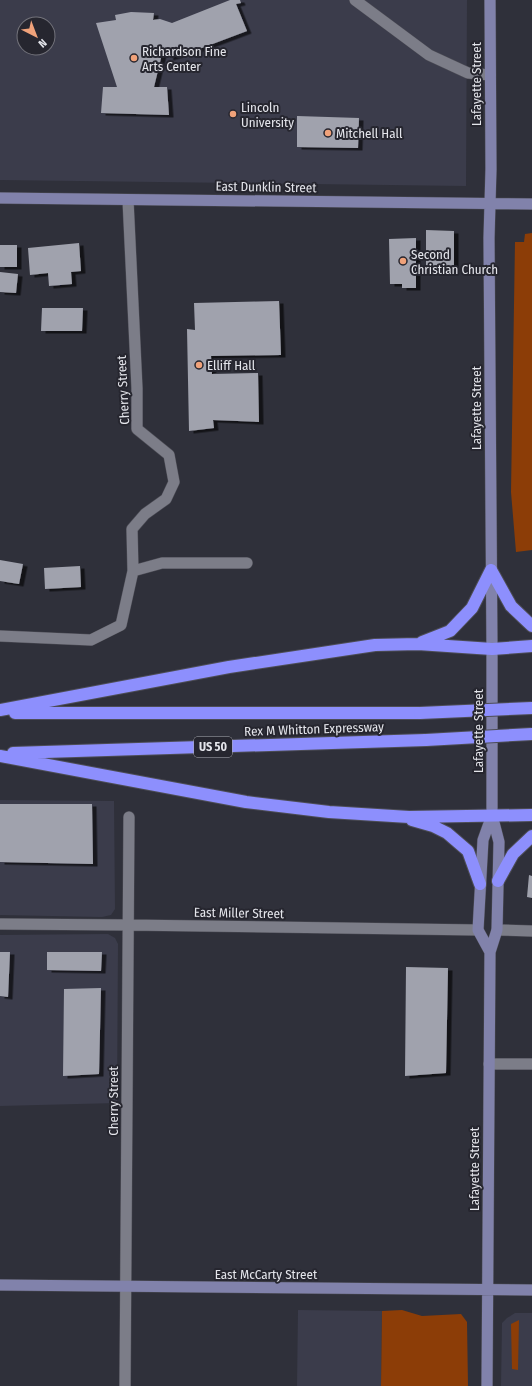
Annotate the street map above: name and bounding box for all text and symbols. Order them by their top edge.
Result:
north arrow [16,16,56,56]
text: N [36,36,49,50]
street label: Lafayette Street [469,41,484,126]
place label: Richardson Fine Arts Center [142,44,226,74]
marker: Richardson Fine Arts Center [129,53,139,63]
place label: Lincoln University [241,100,294,130]
marker: Lincoln University [228,109,238,119]
place label: Mitchell Hall [336,126,403,141]
marker: Mitchell Hall [323,128,333,138]
street label: East Dunklin Street [215,179,317,195]
place label: Second Christian Church [411,247,498,277]
marker: Second Christian Church [398,256,408,266]
street label: Cherry Street [114,354,132,425]
place label: Elliff Hall [207,358,256,373]
marker: Elliff Hall [194,360,204,370]
street label: Lafayette Street [469,365,484,450]
street label: Lafayette Street [471,688,486,773]
street label: Rex M Whitton Expressway [244,719,384,739]
road number: US 50 [194,737,232,757]
street label: East Miller Street [194,905,285,921]
street label: Cherry Street [106,1065,121,1136]
street label: Lafayette Street [467,1126,482,1211]
street label: East McCarty Street [215,1267,318,1282]

